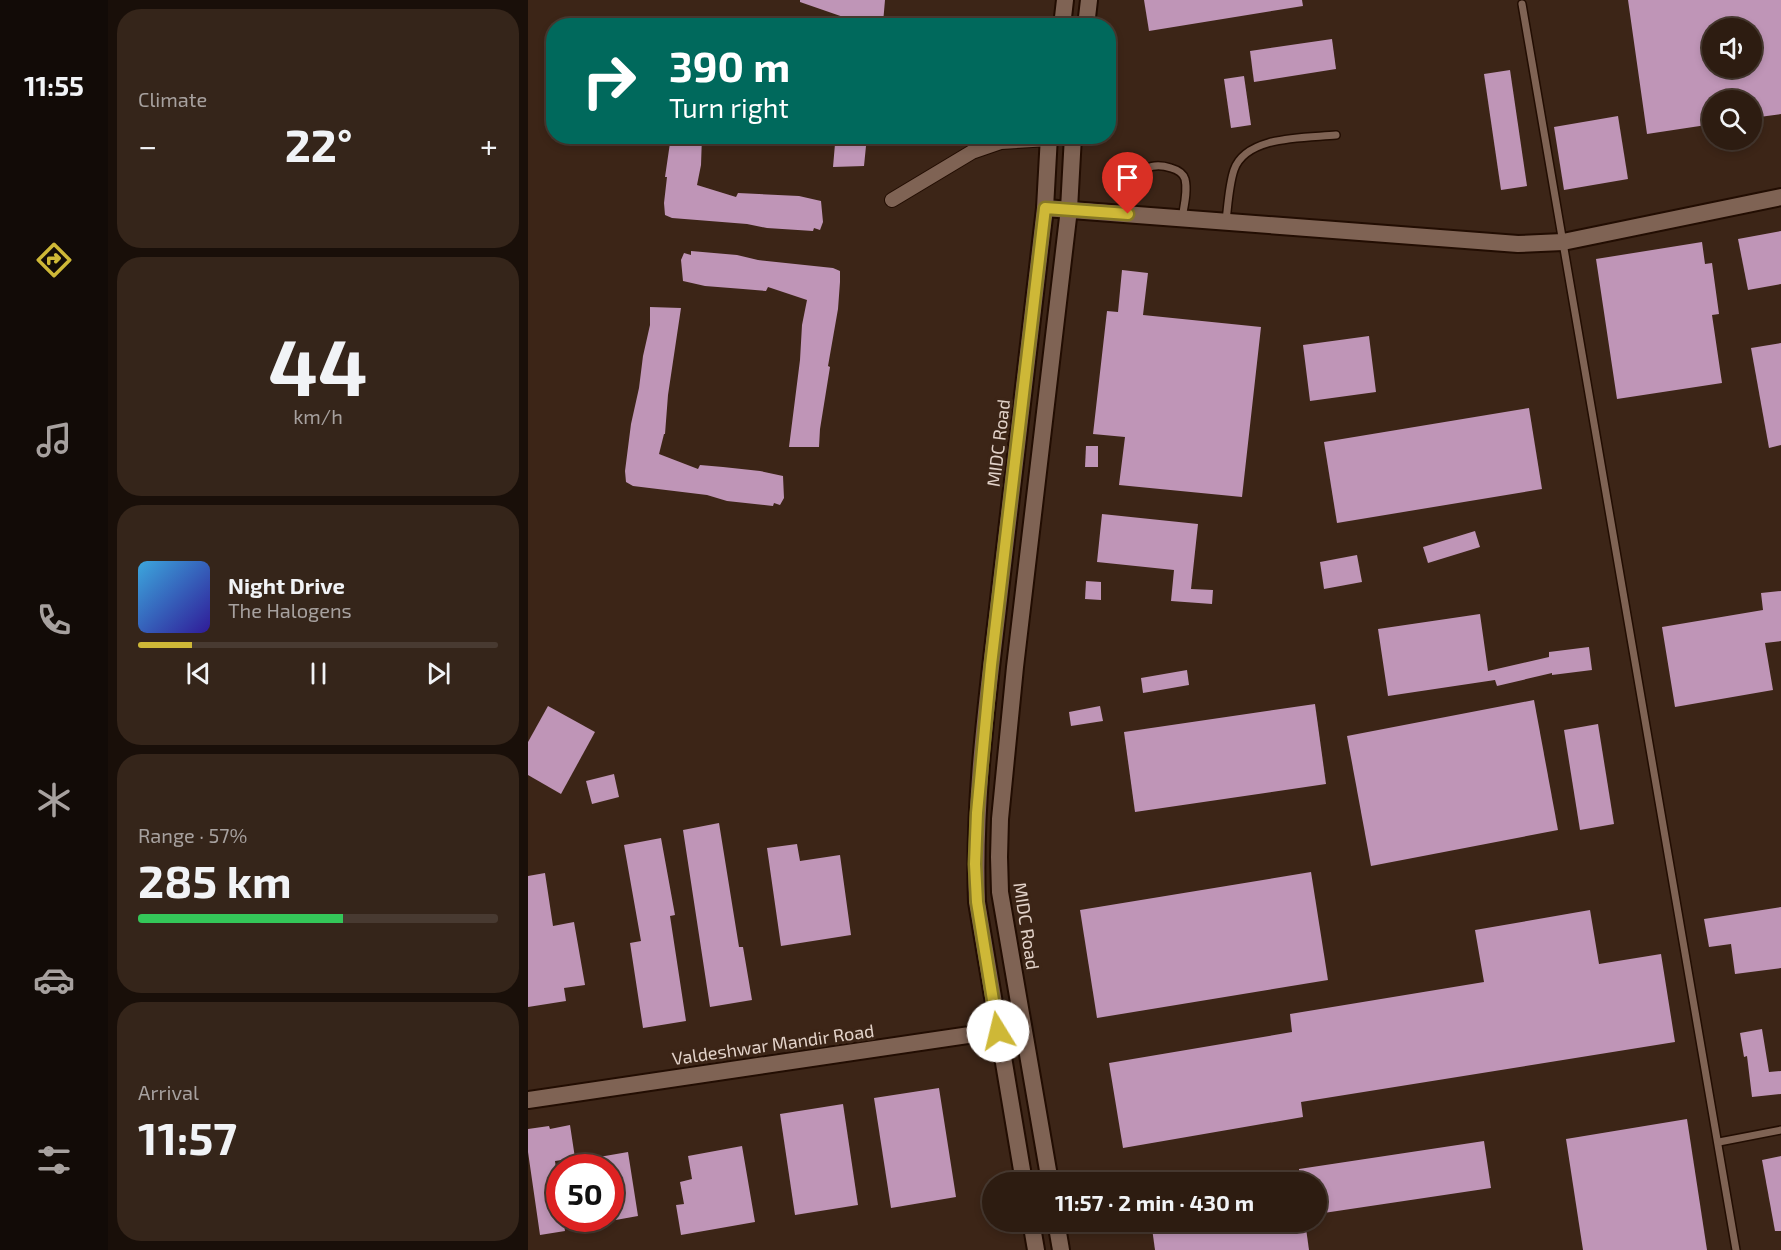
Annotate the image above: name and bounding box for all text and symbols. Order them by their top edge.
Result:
map controls [1702,18,1762,150]
button: sound [1702,18,1762,78]
text: 390 m [669,40,790,90]
icon: right [570,42,648,120]
text: 11:55 [24,69,84,101]
text: Climate [138,87,207,111]
button: search [1702,90,1762,150]
text: Turn right [669,91,789,123]
text: 22° [285,117,352,171]
text: − [138,125,157,165]
text: + [480,125,498,165]
pin [1102,152,1153,214]
icon: arrive [1111,161,1144,194]
icon: directions [33,239,75,281]
text: 44 [268,318,368,412]
street label: MIDC Road [982,398,1014,488]
text: km/h [293,404,343,428]
icon: music [33,419,75,461]
text: Night Drive [228,572,345,598]
text: The Halogens [228,598,352,622]
icon: phone [33,599,75,641]
icon: previous [182,657,215,690]
icon: pause [302,657,335,690]
icon: next [422,657,455,690]
icon: climate [33,779,75,821]
text: Range · 57% [138,823,247,847]
text: 285 km [138,853,292,907]
street label: MIDC Road [1009,881,1045,971]
icon: car [33,959,75,1001]
position arrow [966,999,1030,1063]
street label: Valdeshwar Mandir Road [670,1019,876,1069]
text: Arrival [138,1080,199,1104]
text: 11:57 [138,1110,237,1164]
icon: filters [33,1139,75,1181]
speed limit sign: 50 [546,1154,624,1232]
text: 11:57 · 2 min · 430 m [1055,1189,1254,1215]

